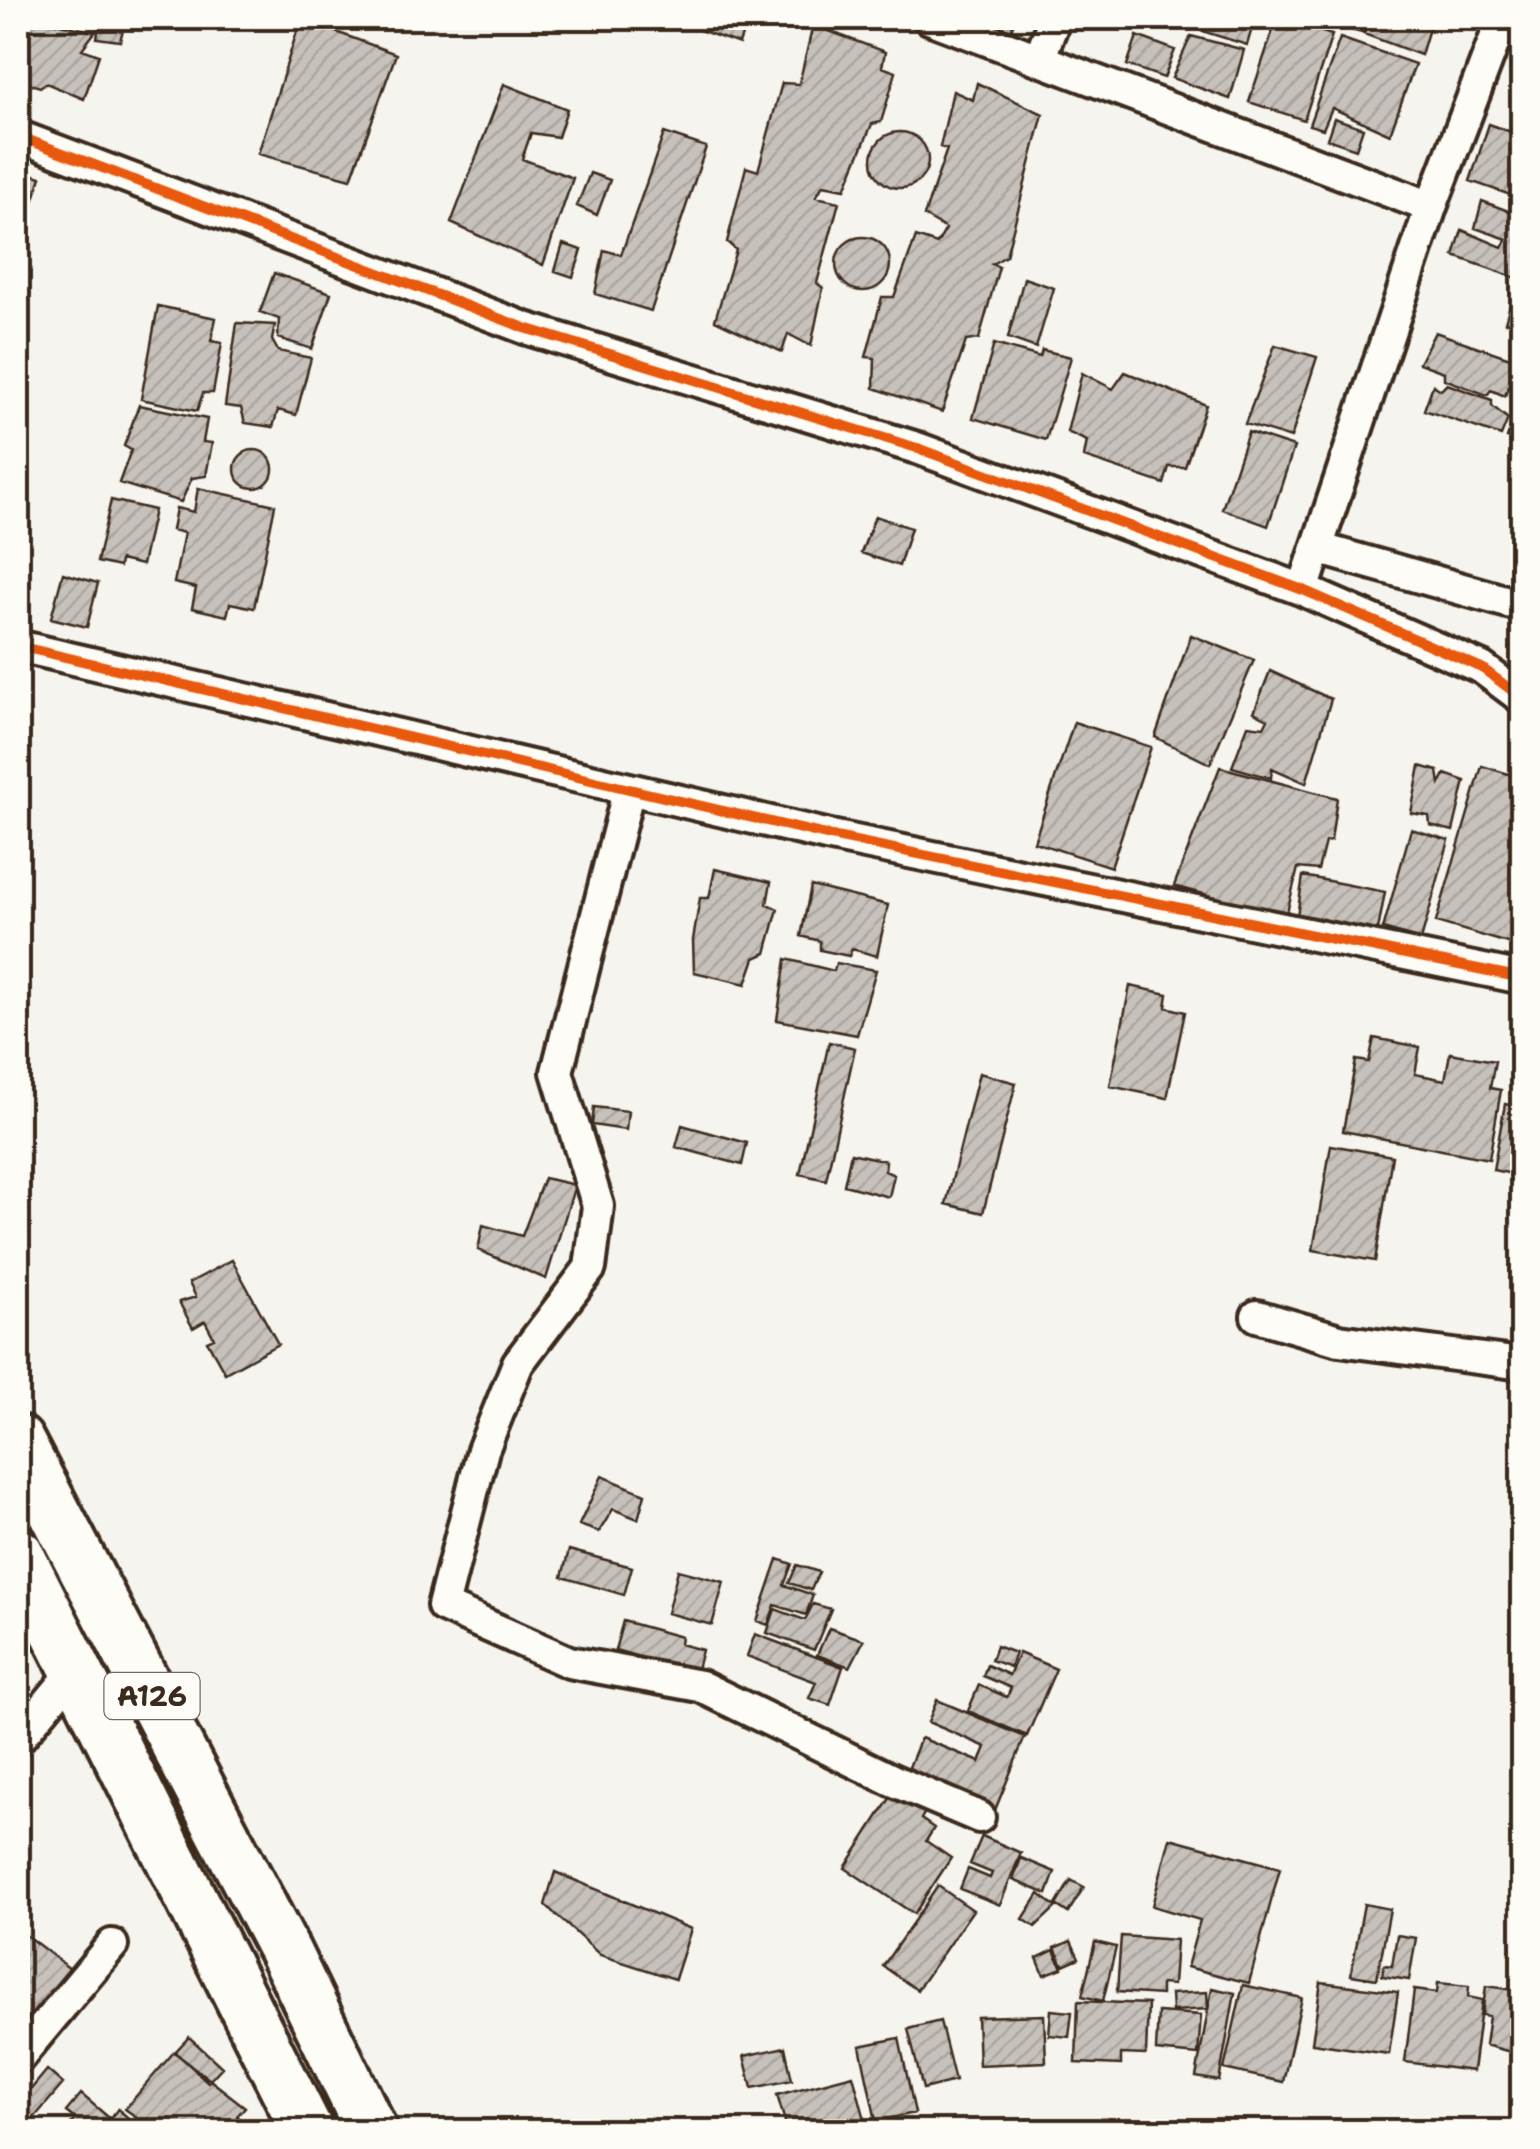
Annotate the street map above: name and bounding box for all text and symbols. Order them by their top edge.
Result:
road number: A126 [104,1673,200,1719]

